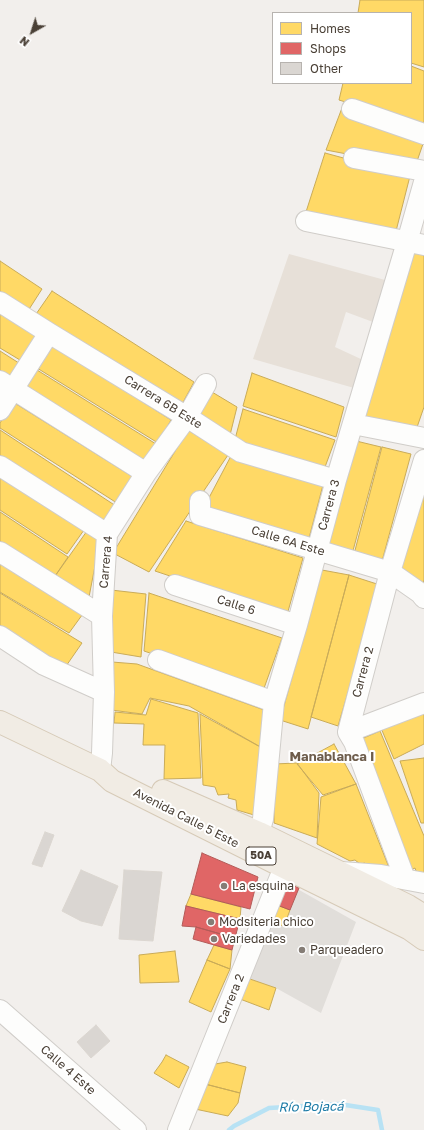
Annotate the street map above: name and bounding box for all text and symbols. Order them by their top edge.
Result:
north arrow [12,12,52,52]
legend [272,12,412,84]
text: Homes [310,21,350,36]
text: N [17,34,31,49]
text: Shops [310,41,346,56]
text: Other [310,61,343,76]
street label: Carrera 6B Este [121,372,205,432]
street label: Carrera 3 [315,478,343,532]
street label: Calle 6A Este [249,523,327,559]
street label: Carrera 4 [97,535,115,589]
street label: Calle 6 [215,592,257,618]
street label: Carrera 2 [349,645,377,699]
district label: Manablanca I [290,749,374,765]
street label: Avenida Calle 5 Este [131,785,241,851]
road number: 50A [246,847,276,865]
place label: La esquina [232,879,294,893]
marker: La esquina [219,881,229,891]
place label: Modsiteria chico [219,915,314,929]
marker: Modsiteria chico [206,917,216,927]
place label: Variedades [222,932,286,946]
marker: Variedades [209,934,219,944]
place label: Parqueadero [310,943,384,957]
marker: Parqueadero [297,945,307,955]
street label: Carrera 2 [215,972,247,1026]
street label: Calle 4 Este [38,1042,98,1098]
water label: Río Bojacá [278,1099,344,1115]

